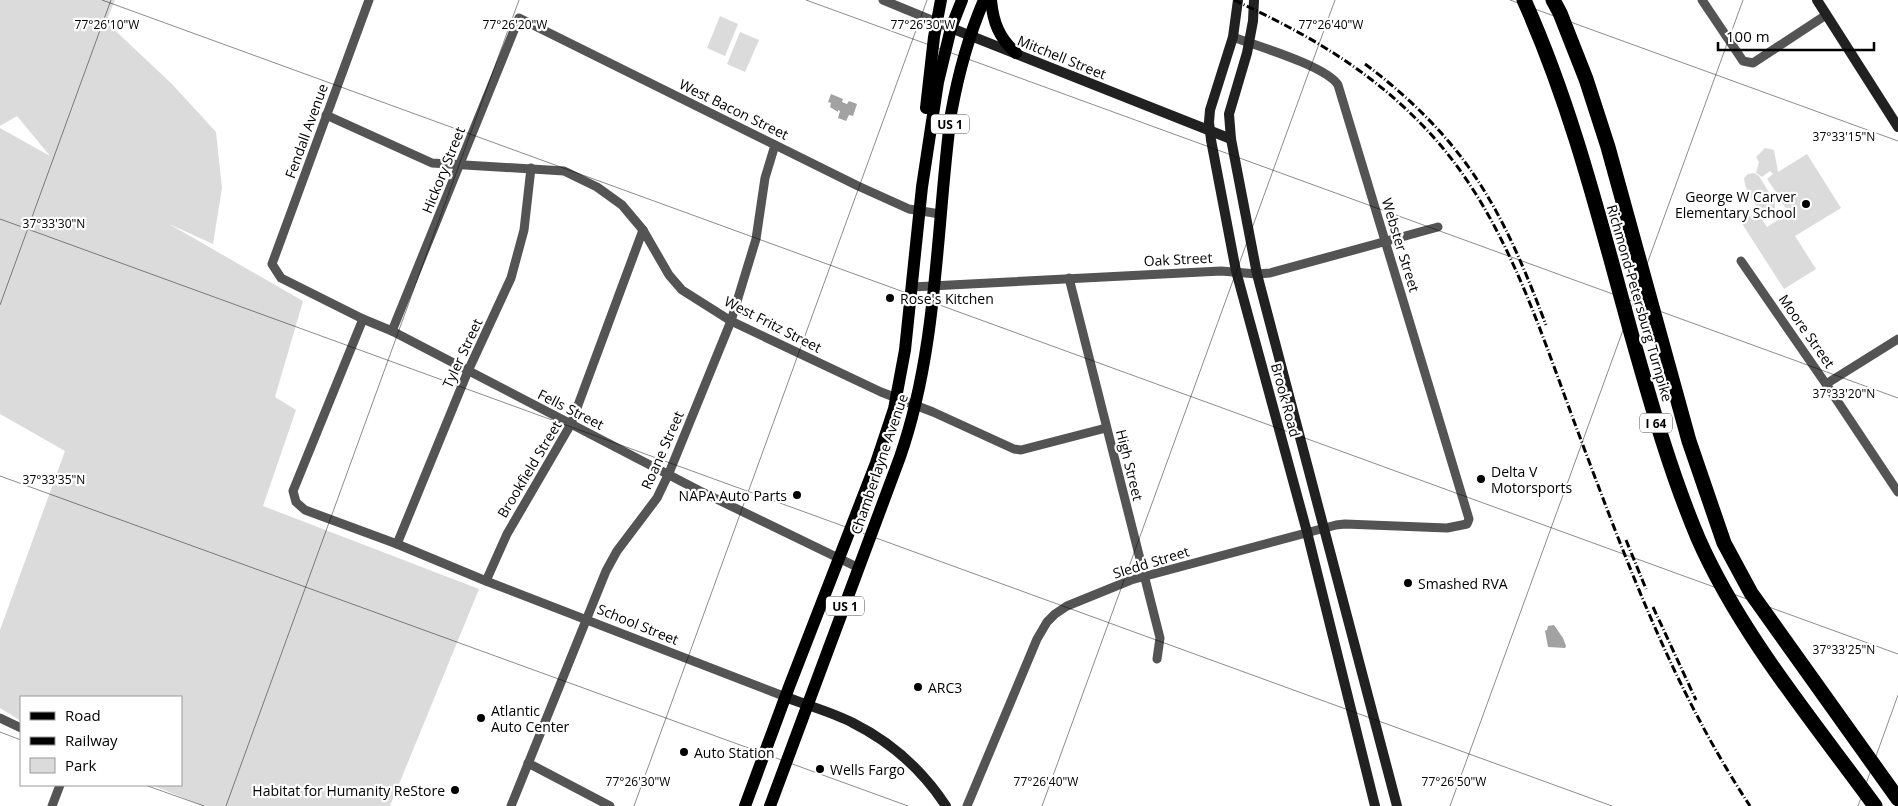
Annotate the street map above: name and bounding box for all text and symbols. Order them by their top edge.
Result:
text: 77°26'10"W [75,16,139,33]
text: 77°26'20"W [483,16,547,33]
text: 77°26'30"W [891,16,955,33]
text: 77°26'40"W [1299,16,1363,33]
scale bar [1718,20,1874,52]
text: 100 m [1726,26,1770,46]
street label: Mitchell Street [1015,31,1109,83]
street label: West Bacon Street [676,74,792,144]
street label: Fendall Avenue [280,81,332,181]
road number: US 1 [931,115,969,134]
street label: Hickory Street [417,124,469,216]
text: 37°33'15"N [1813,128,1875,145]
place label: George W Carver Elementary School [1675,187,1796,222]
street label: Webster Street [1378,196,1424,294]
marker: George W Carver Elementary School [1800,198,1812,210]
street label: Richmond-Petersburg Turnpike [1603,202,1677,404]
text: 37°33'30"N [23,215,85,232]
street label: Oak Street [1143,248,1213,270]
place label: Rose's Kitchen [900,289,994,308]
street label: Moore Street [1775,290,1839,372]
street label: West Fritz Street [721,291,825,357]
marker: Rose's Kitchen [884,292,896,304]
street label: Tyler Street [438,315,486,391]
street label: Brook Road [1267,361,1305,439]
street label: Fells Street [535,384,607,434]
text: 37°33'20"N [1813,385,1875,402]
street label: Chamberlayne Avenue [846,391,912,537]
street label: Roane Street [636,408,688,492]
road number: I 64 [1640,413,1672,432]
street label: Brookfield Street [493,417,565,521]
street label: High Street [1112,427,1148,503]
place label: Delta V Motorsports [1491,462,1573,497]
text: 37°33'35"N [23,471,85,488]
marker: Delta V Motorsports [1475,473,1487,485]
place label: NAPA Auto Parts [679,486,787,505]
marker: NAPA Auto Parts [791,489,803,501]
street label: Sledd Street [1110,541,1192,583]
place label: Smashed RVA [1418,574,1508,593]
marker: Smashed RVA [1402,577,1414,589]
road number: US 1 [826,596,864,616]
street label: School Street [595,599,681,649]
text: 37°33'25"N [1813,641,1875,658]
place label: ARC3 [928,678,962,697]
marker: ARC3 [912,681,924,693]
legend [20,696,182,786]
place label: Atlantic Auto Center [491,701,570,736]
text: Road [65,705,101,725]
marker: Atlantic Auto Center [475,712,487,724]
text: Railway [65,730,118,750]
place label: Auto Station [694,743,774,762]
marker: Auto Station [678,746,690,758]
text: Park [65,755,96,775]
place label: Wells Fargo [830,760,905,779]
marker: Wells Fargo [814,763,826,775]
text: 77°26'30"W [606,773,670,790]
text: 77°26'40"W [1014,773,1078,790]
text: 77°26'50"W [1422,773,1486,790]
place label: Habitat for Humanity ReStore [252,781,445,800]
marker: Habitat for Humanity ReStore [449,784,461,796]

